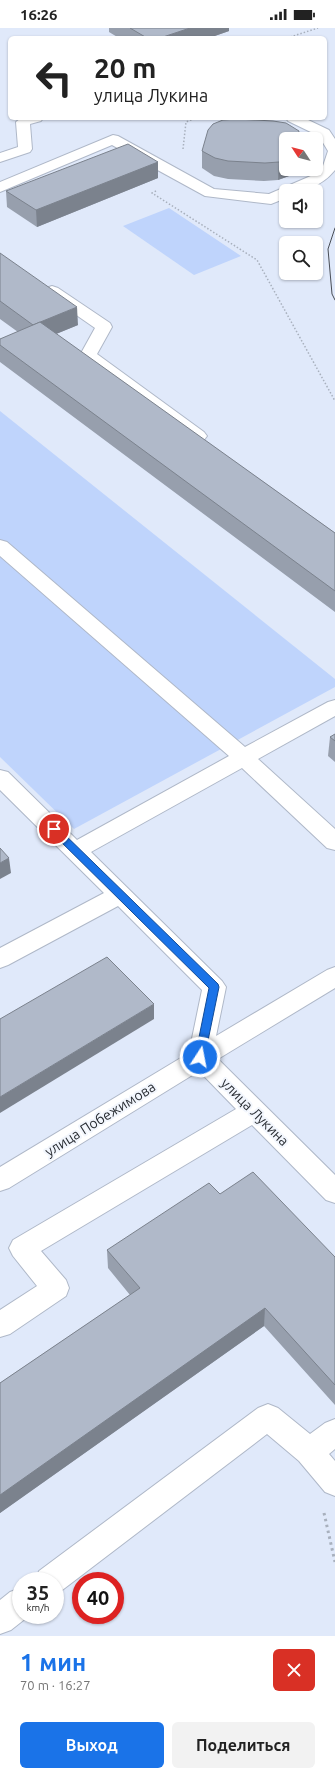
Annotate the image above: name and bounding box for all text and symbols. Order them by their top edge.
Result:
text: 16:26 [20,6,58,23]
icon: left [28,52,80,104]
text: 20 m [94,52,156,83]
text: улица Лукина [94,85,208,105]
north arrow [279,132,323,176]
map controls [279,132,323,280]
button: sound [279,184,323,228]
button: search [279,236,323,280]
pin [37,812,71,846]
icon: arrive [43,818,65,840]
position arrow [179,1036,221,1078]
street label: улица Лукина [218,1075,292,1149]
street label: улица Побежимова [42,1078,158,1160]
speed limit sign: 40 [72,1572,124,1624]
text: 35 [27,1581,49,1604]
text: km/h [26,1602,50,1613]
text: 1 мин [20,1649,86,1676]
button: close [273,1649,315,1691]
text: 70 m · 16:27 [20,1678,91,1692]
button: Выход [20,1722,164,1768]
button: Поделиться [172,1722,315,1768]

